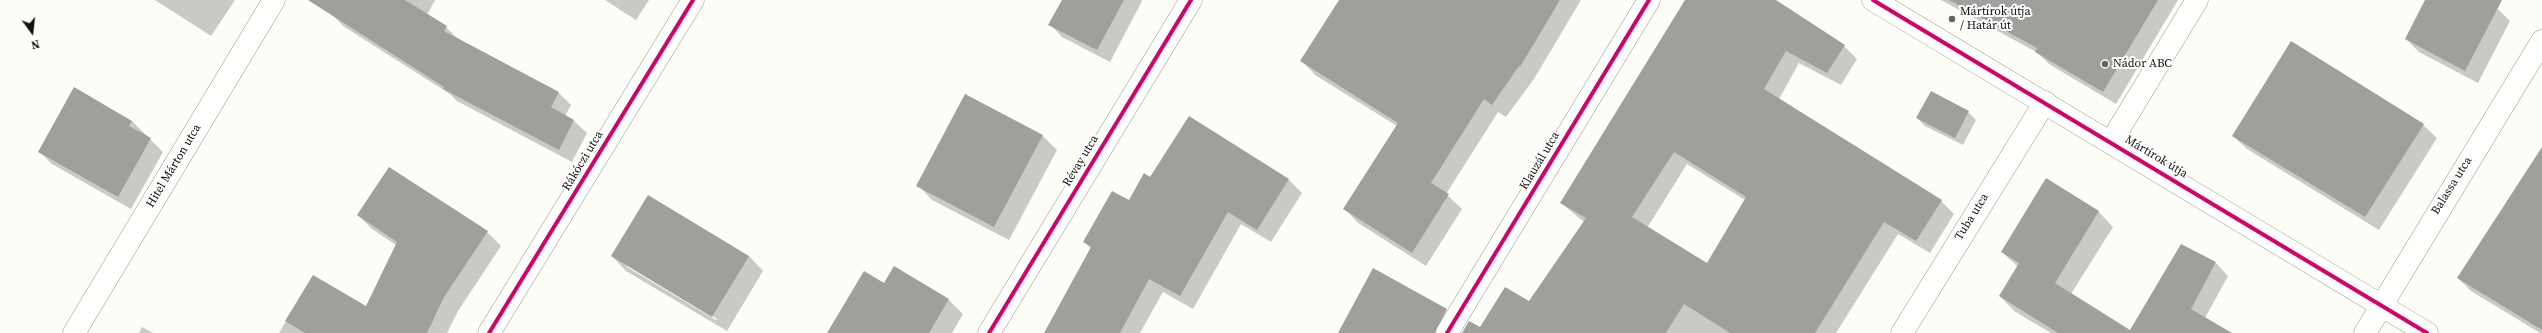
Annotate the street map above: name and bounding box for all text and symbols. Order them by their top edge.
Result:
place label: Mártírok útja / Határ út [1960,5,2031,33]
north arrow [12,12,52,52]
marker: Mártírok útja / Határ út [1947,14,1957,24]
text: N [29,36,41,52]
place label: Nádor ABC [2113,57,2172,71]
marker: Nádor ABC [2100,59,2110,69]
street label: Hitel Márton utca [143,122,205,210]
street label: Rákóczi utca [559,128,607,194]
street label: Klauzál utca [1517,129,1563,193]
street label: Révay utca [1060,133,1102,189]
street label: Mártírok útja [2122,133,2190,181]
street label: Balassa utca [2429,154,2475,218]
street label: Tuba utca [1952,191,1992,243]

